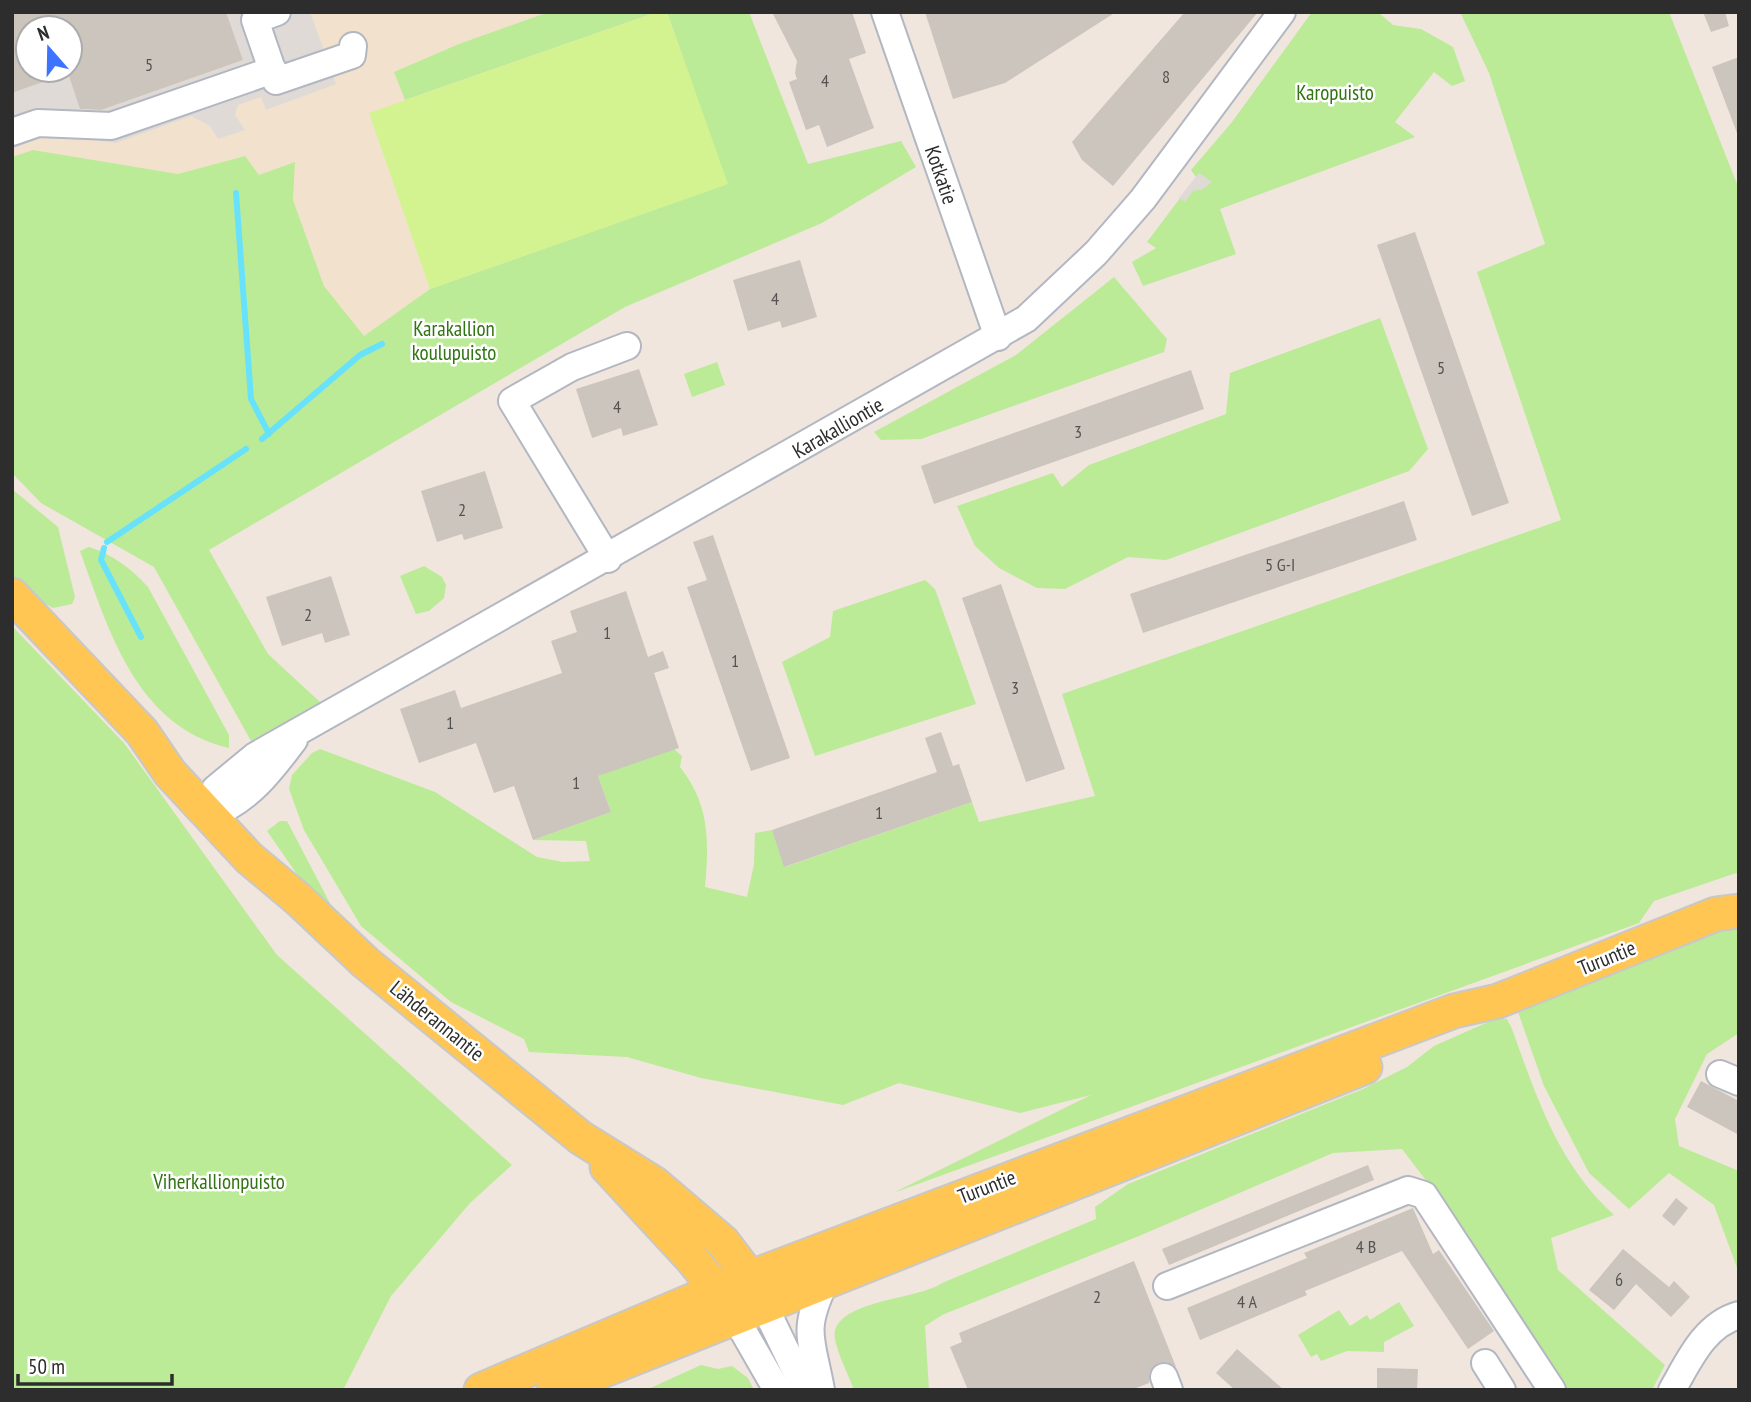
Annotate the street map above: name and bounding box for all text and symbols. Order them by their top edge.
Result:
north arrow [14,14,84,84]
text: N [34,20,52,46]
house number: 5 [145,53,153,76]
house number: 8 [1162,65,1170,88]
house number: 4 [821,69,829,92]
park label: Karopuisto [1296,79,1374,106]
street label: Kotkatie [919,142,964,208]
house number: 4 [771,287,779,310]
park label: Karakallion koulupuisto [412,315,496,366]
house number: 5 [1437,356,1445,379]
street label: Karakalliontie [787,391,888,464]
house number: 4 [613,395,621,418]
house number: 3 [1074,420,1082,443]
house number: 2 [458,498,466,521]
house number: 5 G-I [1265,553,1295,576]
house number: 2 [304,603,312,626]
house number: 1 [603,621,611,644]
house number: 1 [731,649,739,672]
house number: 3 [1011,676,1019,699]
house number: 1 [446,711,454,734]
house number: 1 [572,771,580,794]
house number: 1 [875,801,883,824]
street label: Turuntie [1574,934,1640,981]
street label: Lähderannantie [385,974,490,1067]
street label: Turuntie [954,1163,1020,1210]
park label: Viherkallionpuisto [152,1168,285,1195]
house number: 4 B [1356,1235,1376,1258]
house number: 6 [1615,1268,1623,1291]
house number: 2 [1093,1285,1101,1308]
house number: 4 A [1237,1290,1257,1313]
scale bar [18,1342,172,1386]
text: 50 m [28,1353,65,1380]

